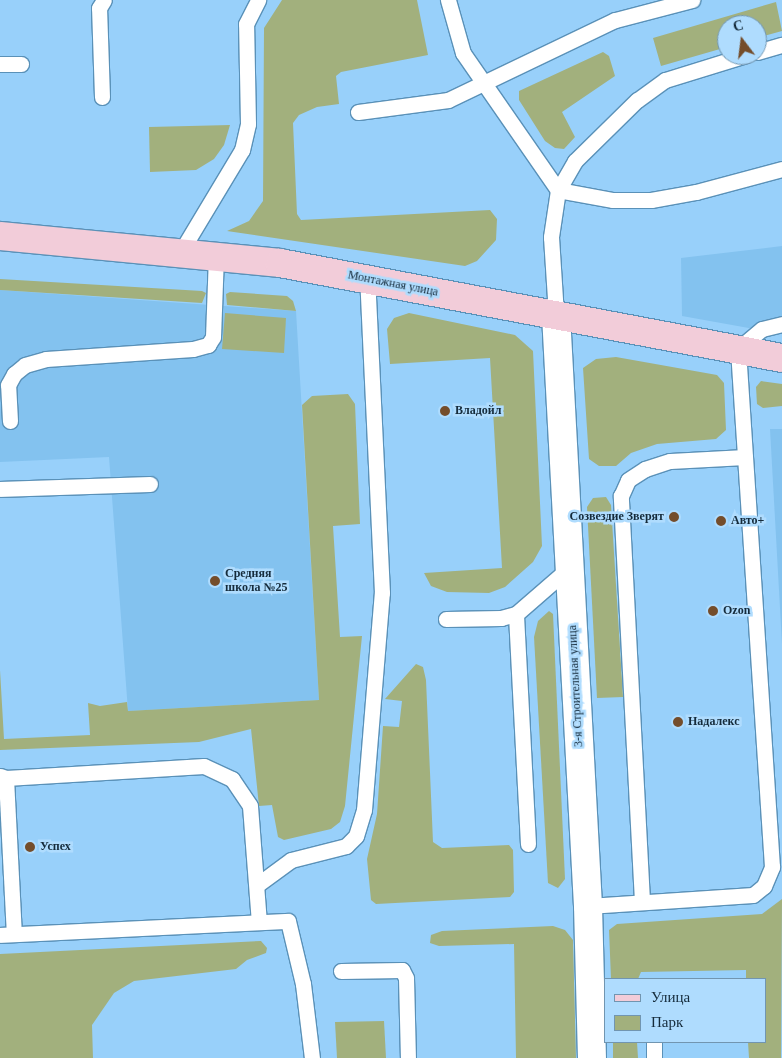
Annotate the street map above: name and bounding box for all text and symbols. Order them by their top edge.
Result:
north arrow [717,15,767,65]
text: С [731,17,745,35]
street label: Монтажная улица [347,268,439,300]
place label: Владойл [455,404,501,418]
marker: Владойл [439,405,451,417]
place label: Созвездие Зверят [570,510,664,524]
marker: Созвездие Зверят [668,511,680,523]
place label: Авто+ [731,514,764,528]
marker: Авто+ [715,515,727,527]
place label: Средняя школа №25 [225,567,288,595]
marker: Средняя школа №25 [209,575,221,587]
place label: Ozon [723,604,750,618]
marker: Ozon [707,605,719,617]
street label: 3-я Строительная улица [566,625,586,747]
place label: Надалекс [688,715,740,729]
marker: Надалекс [672,716,684,728]
place label: Успех [40,840,71,854]
marker: Успех [24,841,36,853]
legend [604,978,767,1043]
text: Улица [651,989,690,1005]
text: Парк [651,1014,683,1030]

